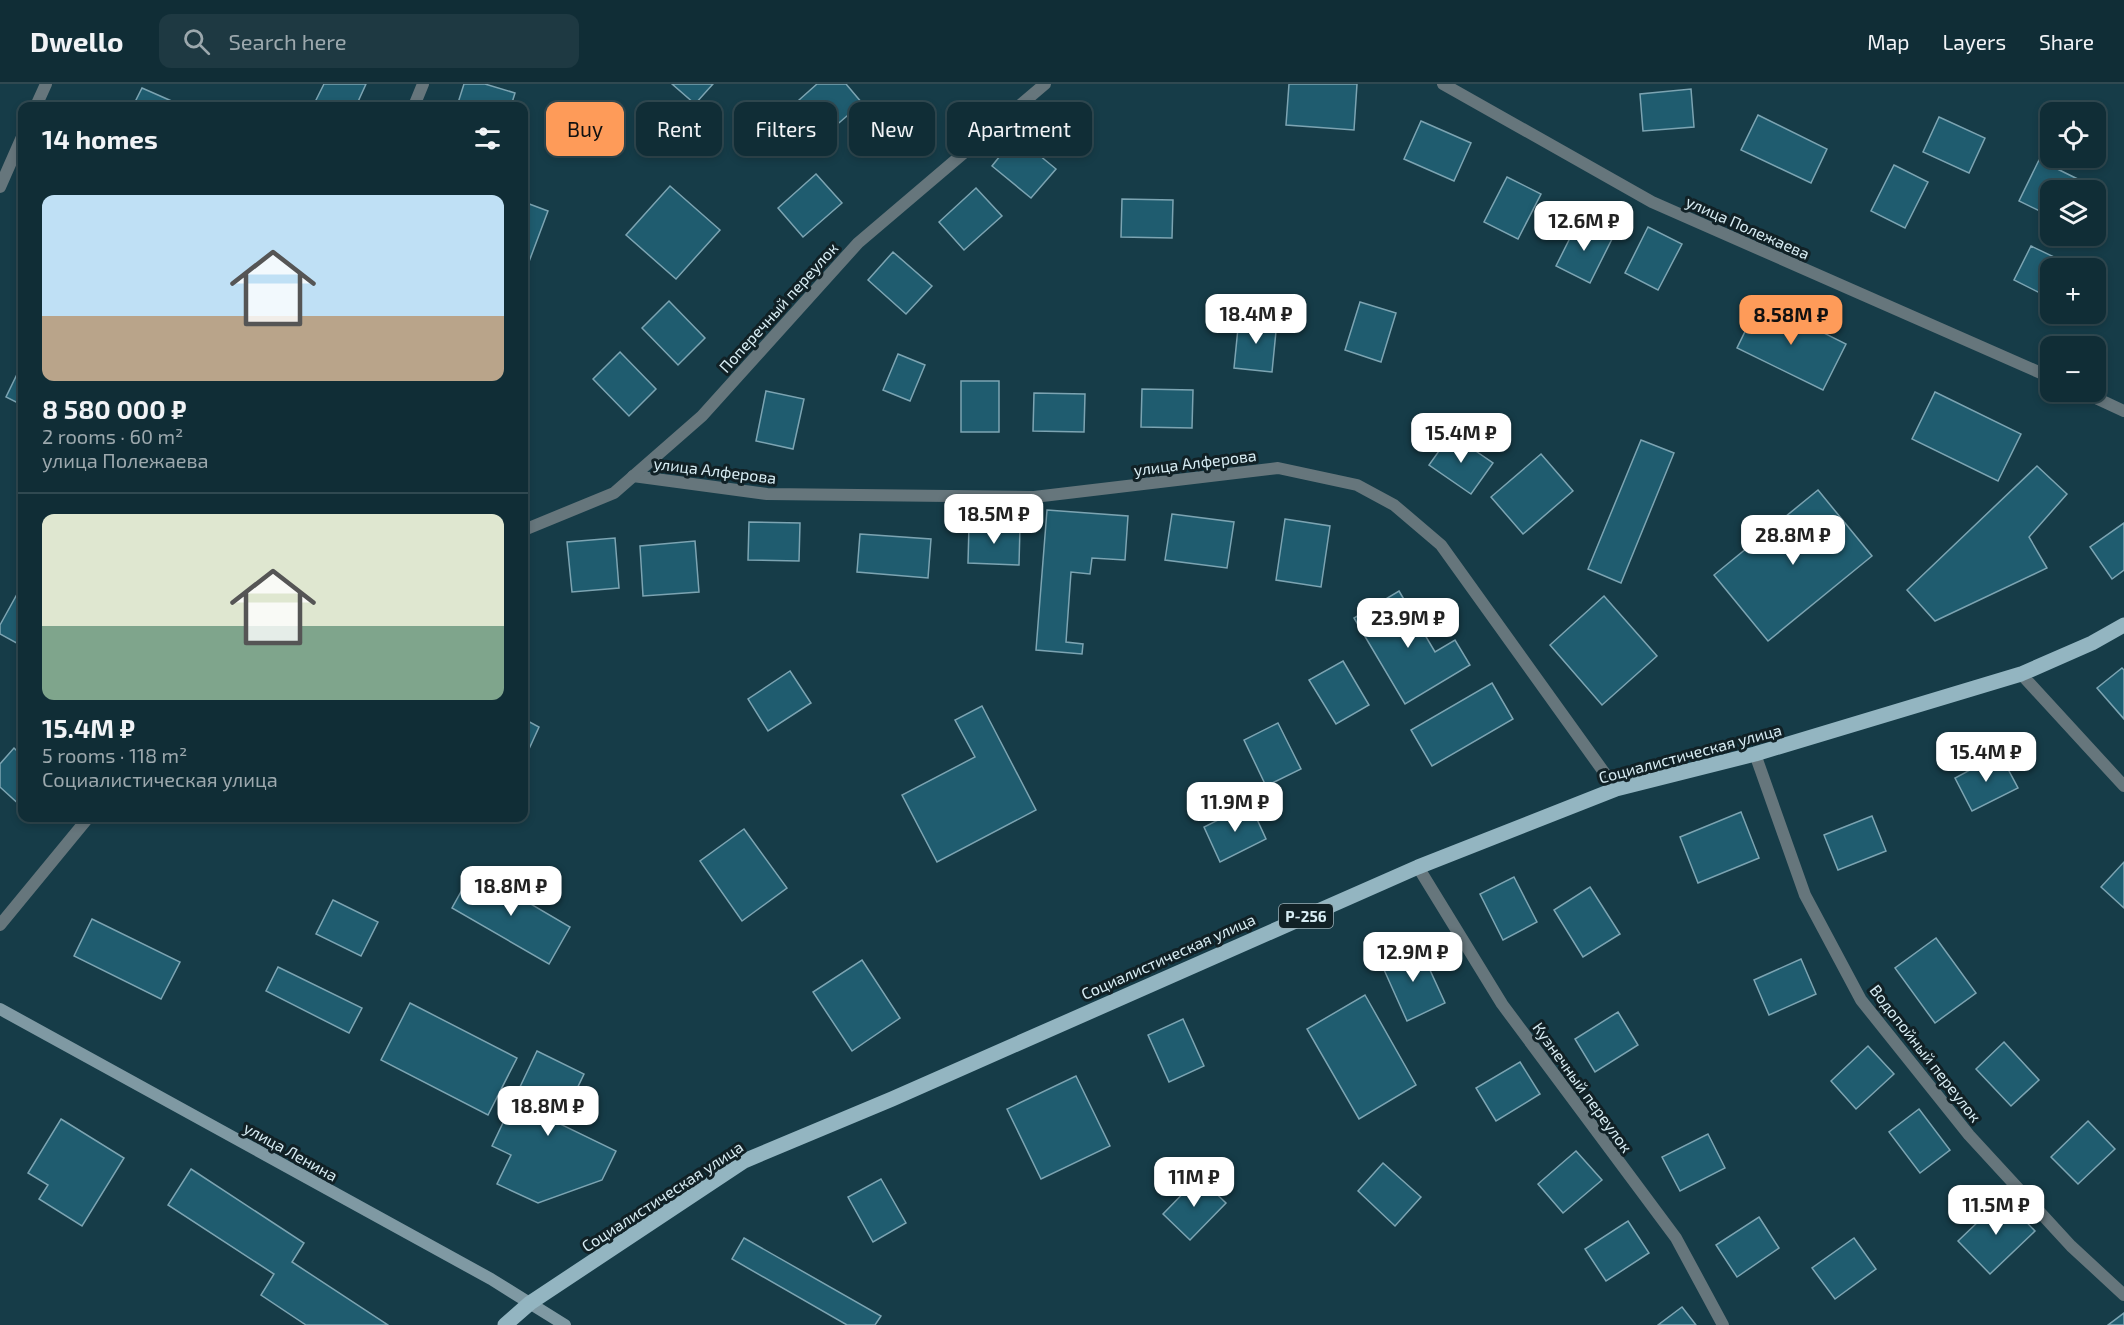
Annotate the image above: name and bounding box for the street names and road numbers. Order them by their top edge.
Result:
street label: улица Полежаева [1683,191,1813,264]
street label: Поперечный переулок [715,238,842,377]
street label: улица Алферова [1133,445,1258,480]
street label: улица Алферова [652,453,777,488]
street label: Социалистическая улица [1596,719,1784,788]
road number: Р-256 [1279,904,1333,928]
street label: Социалистическая улица [1078,909,1258,1004]
street label: Водопойный переулок [1866,980,1986,1126]
street label: Кузнечный переулок [1529,1018,1637,1157]
street label: улица Ленина [240,1117,341,1185]
street label: Социалистическая улица [578,1137,747,1256]

